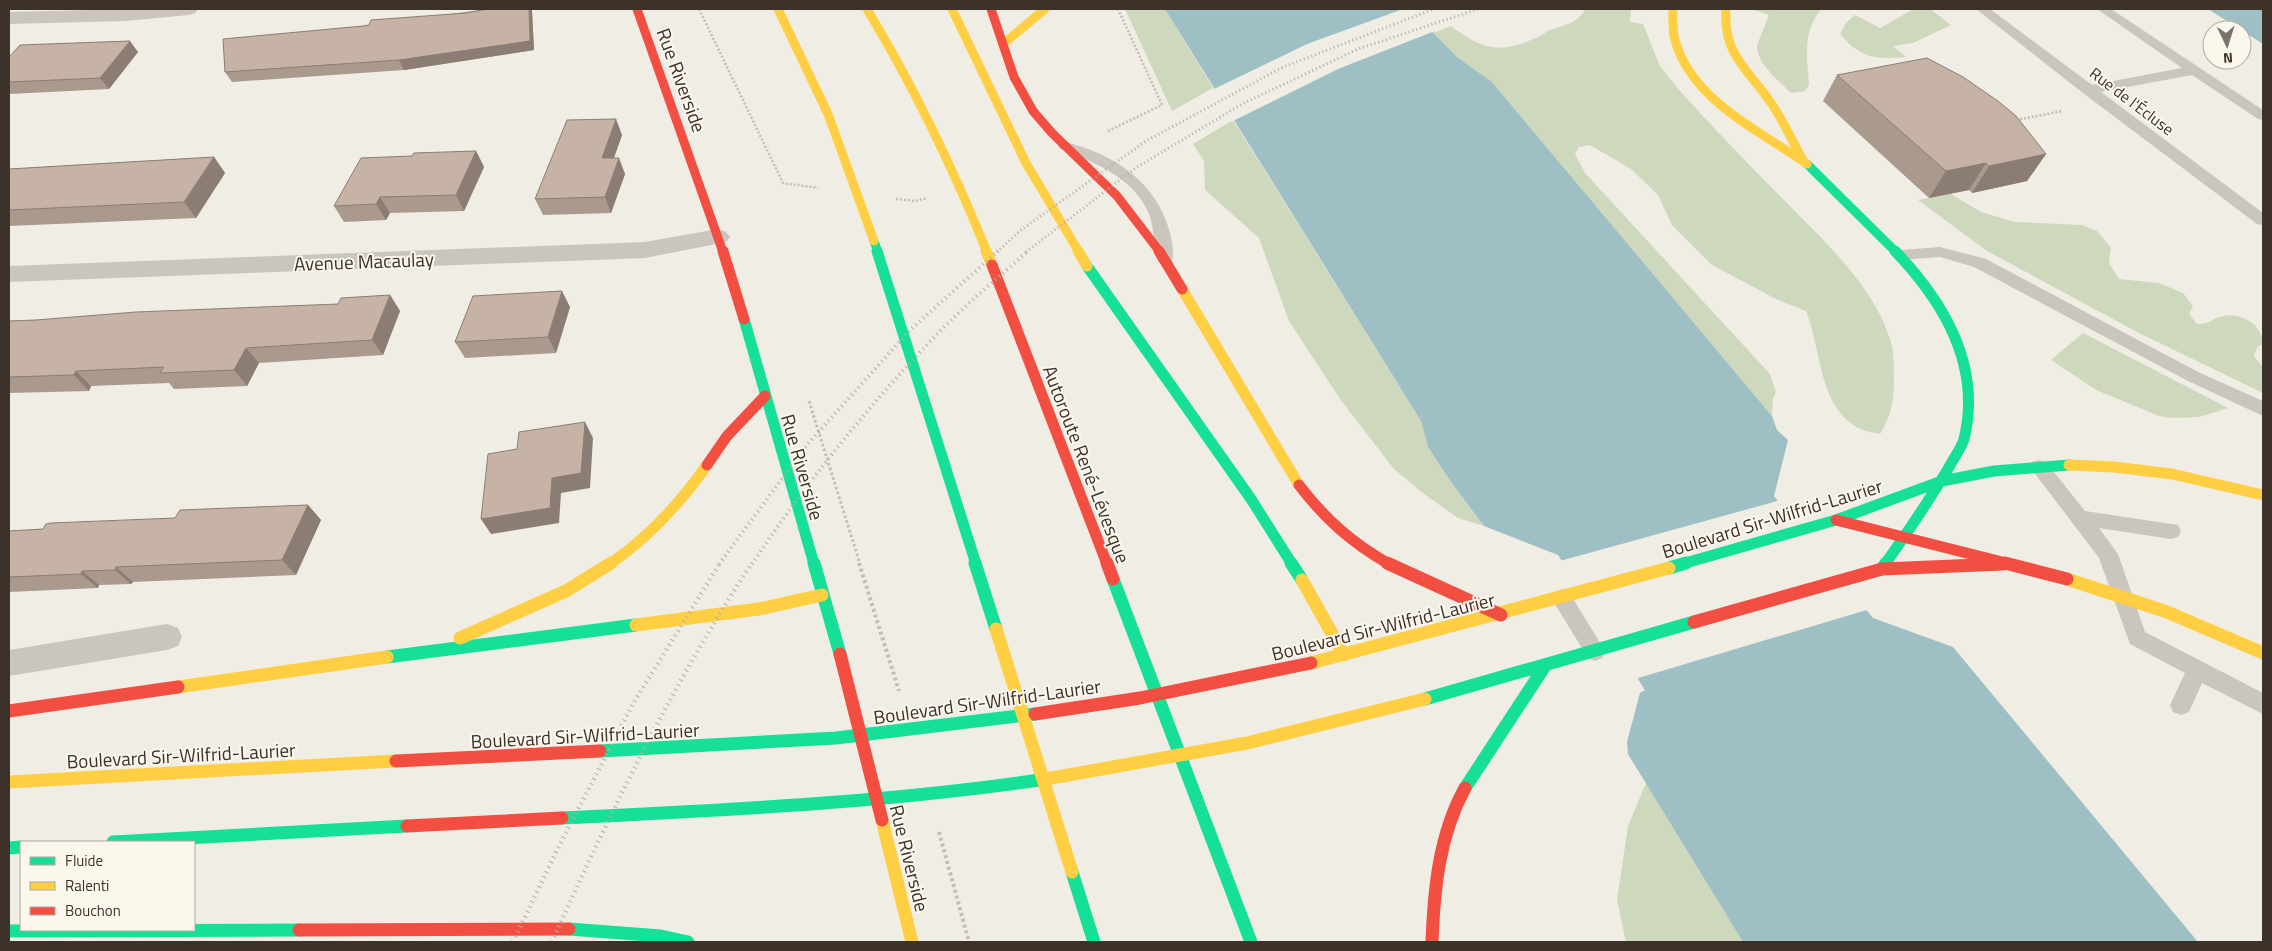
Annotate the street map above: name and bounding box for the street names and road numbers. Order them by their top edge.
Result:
street label: Rue Riverside [650,24,714,136]
street label: Rue de l'Écluse [2085,61,2179,141]
street label: Avenue Macaulay [294,244,434,278]
street label: Autoroute René-Lévesque [1036,361,1138,567]
street label: Rue Riverside [774,411,832,523]
street label: Boulevard Sir-Wilfrid-Laurier [1658,471,1886,565]
street label: Boulevard Sir-Wilfrid-Laurier [1268,584,1498,668]
street label: Boulevard Sir-Wilfrid-Laurier [871,671,1103,731]
street label: Boulevard Sir-Wilfrid-Laurier [470,714,701,755]
street label: Boulevard Sir-Wilfrid-Laurier [66,734,297,775]
street label: Rue Riverside [883,802,937,914]

